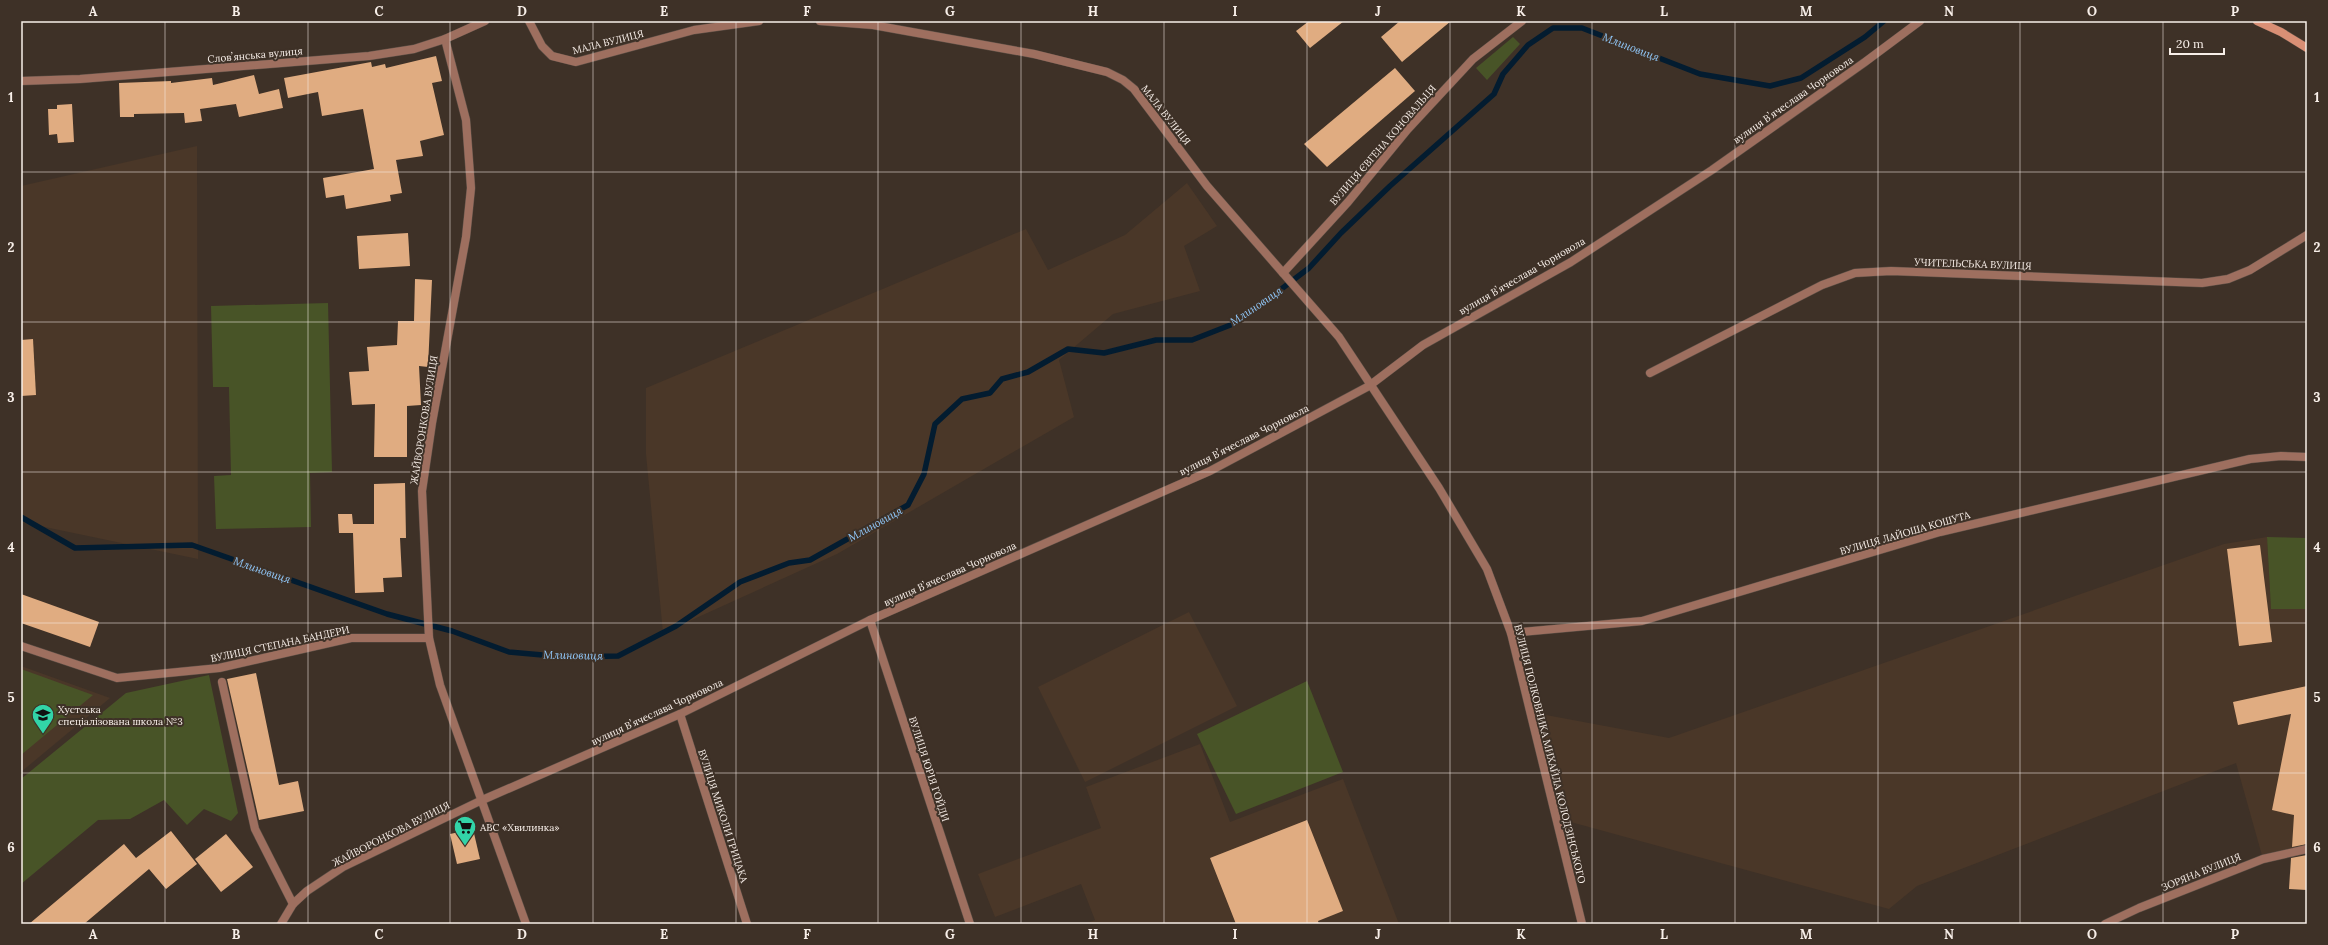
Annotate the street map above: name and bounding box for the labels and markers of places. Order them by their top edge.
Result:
school or university icon: Хустська спеціалізована школа №3 [30,702,56,735]
place label: Хустська спеціалізована школа №3 [58,703,183,728]
supermarket icon: АВС «Хвилинка» [452,814,478,847]
place label: АВС «Хвилинка» [479,821,560,834]

